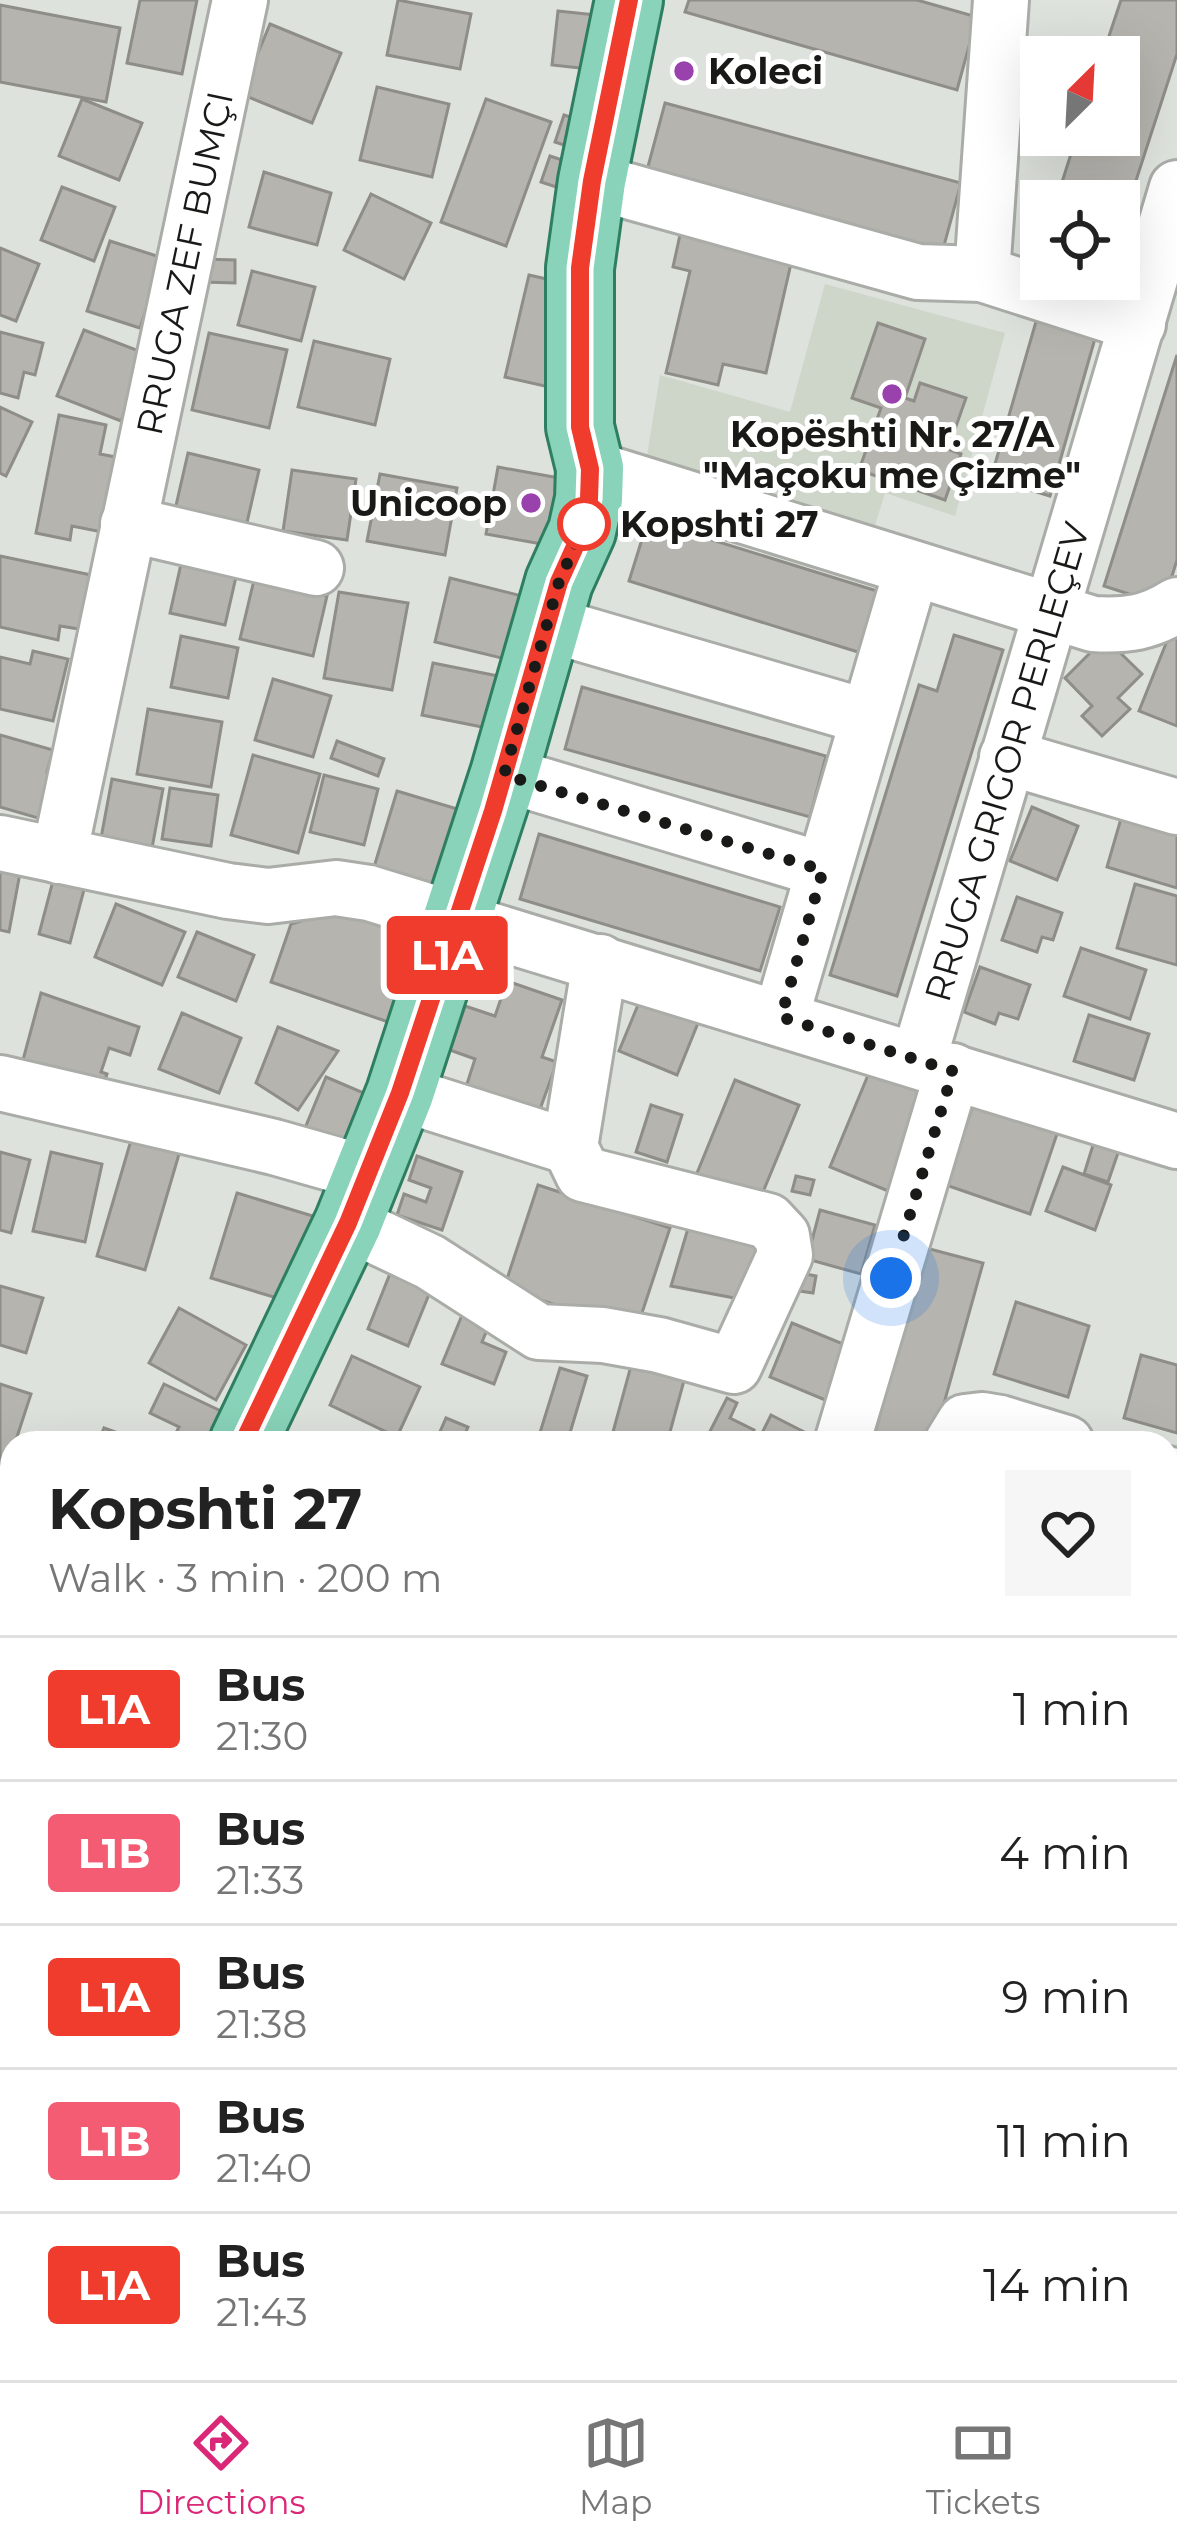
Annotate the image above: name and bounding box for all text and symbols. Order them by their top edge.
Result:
north arrow [1020,36,1140,156]
map controls [1020,36,1140,300]
place label: Koleci [708,49,823,93]
marker: Koleci [671,58,697,84]
street label: RRUGA ZEF BUMÇI [127,87,242,439]
button: locate [1020,180,1140,300]
marker: Kopështi Nr. 27/A "Maçoku me Çizme" [879,381,905,407]
place label: Kopështi Nr. 27/A "Maçoku me Çizme" [703,412,1081,497]
place label: Unicoop [350,481,507,525]
marker: Unicoop [518,490,544,516]
marker: Kopshti 27 [559,499,609,549]
place label: Kopshti 27 [620,502,819,546]
street label: RRUGA GRIGOR PERLEÇEV [915,516,1099,1006]
line badge: L1A [378,916,516,994]
text: L1A [411,929,483,981]
your location [861,1248,921,1308]
button: heart [1005,1470,1131,1596]
text: Kopshti 27 [48,1474,362,1543]
text: Walk · 3 min · 200 m [48,1554,442,1602]
text: Bus [216,1657,305,1712]
text: 1 min [1013,1681,1131,1736]
text: L1A [78,1683,150,1735]
text: 21:30 [216,1712,308,1760]
text: Bus [216,1801,305,1856]
text: 4 min [999,1825,1131,1880]
text: L1B [78,1827,150,1879]
text: 21:33 [216,1856,304,1904]
text: Bus [216,1945,305,2000]
text: 9 min [1002,1969,1131,2024]
text: L1A [78,1971,150,2023]
text: 21:38 [216,2000,307,2048]
text: Bus [216,2089,305,2144]
text: 11 min [996,2113,1131,2168]
text: L1B [78,2115,150,2167]
text: 21:40 [216,2144,312,2192]
text: Bus [216,2233,305,2288]
text: 14 min [983,2257,1131,2312]
text: L1A [78,2259,150,2311]
text: 21:43 [216,2288,308,2336]
tab: Directions [137,2410,306,2522]
tab: Map [579,2410,652,2522]
tab: Tickets [926,2410,1040,2522]

